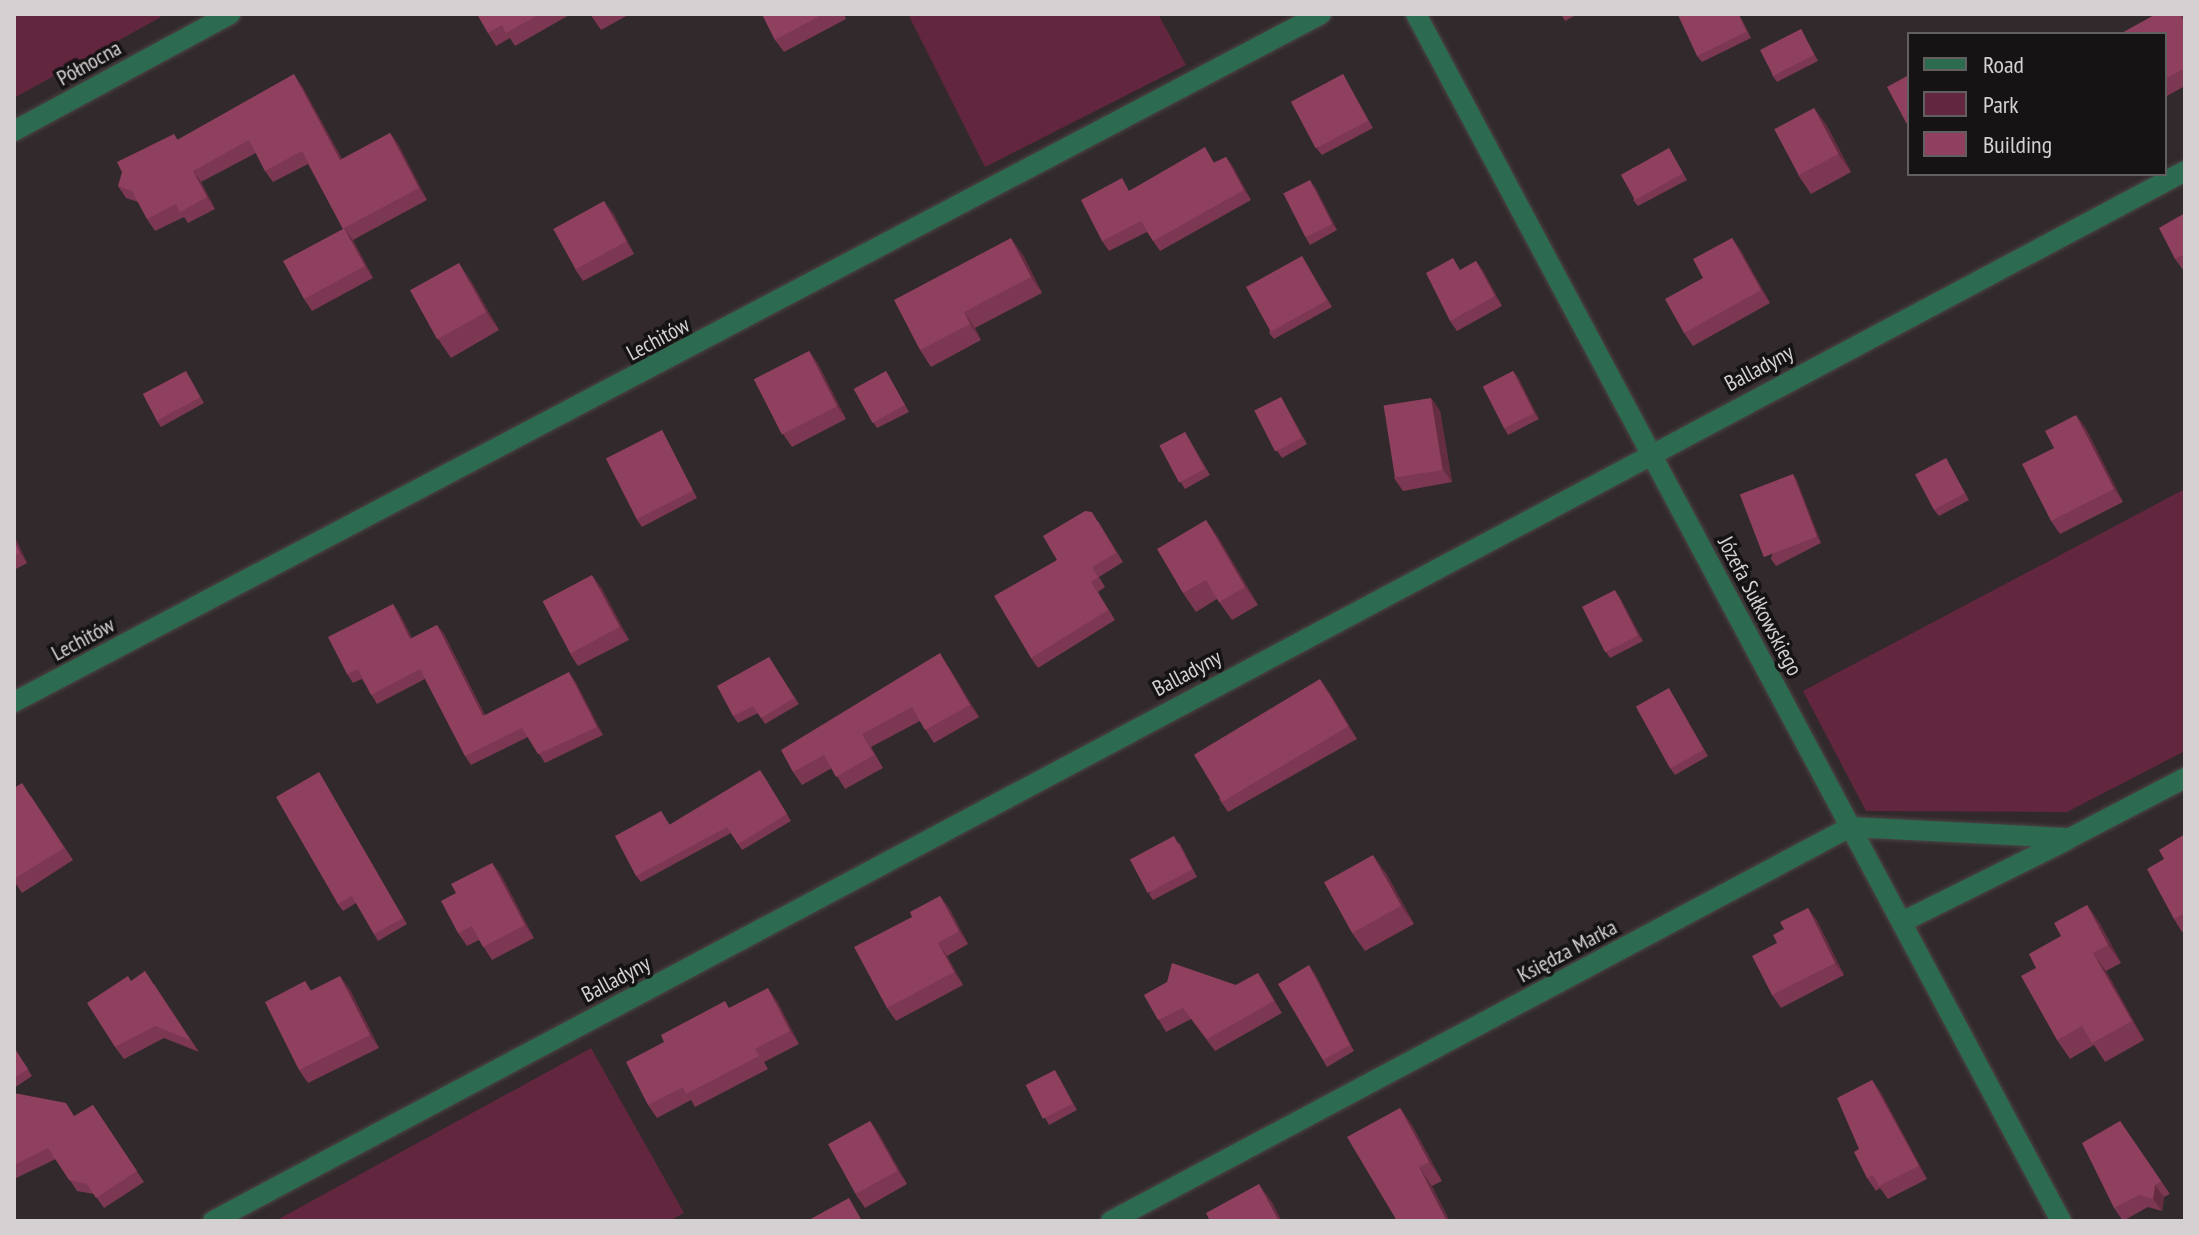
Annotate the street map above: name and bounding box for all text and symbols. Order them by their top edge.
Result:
legend [1907,32,2167,176]
street label: Północna [52,35,126,91]
text: Road [1983,49,2024,80]
text: Park [1983,89,2019,120]
text: Building [1983,129,2052,160]
street label: Lechitów [622,311,694,367]
street label: Balladyny [1720,339,1798,397]
street label: Józefa Sułkowskiego [1712,532,1808,680]
street label: Lechitów [47,611,119,667]
street label: Balladyny [1148,644,1226,702]
street label: Księdza Marka [1513,914,1621,988]
street label: Balladyny [577,950,655,1008]

